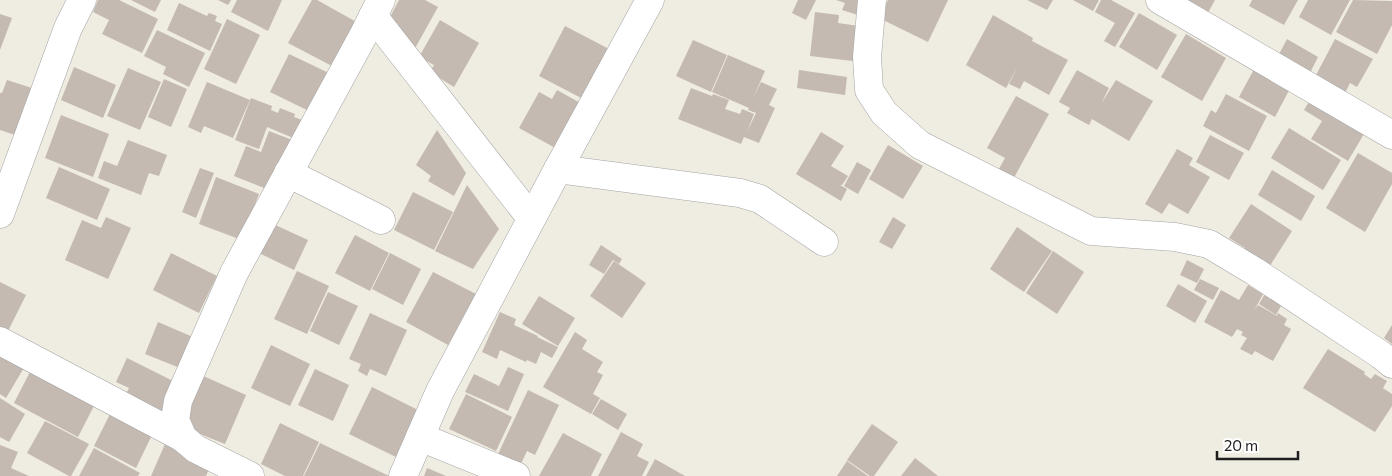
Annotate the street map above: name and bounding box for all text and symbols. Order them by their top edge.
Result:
scale bar [1217,428,1298,460]
text: 20 m [1224,436,1258,454]

